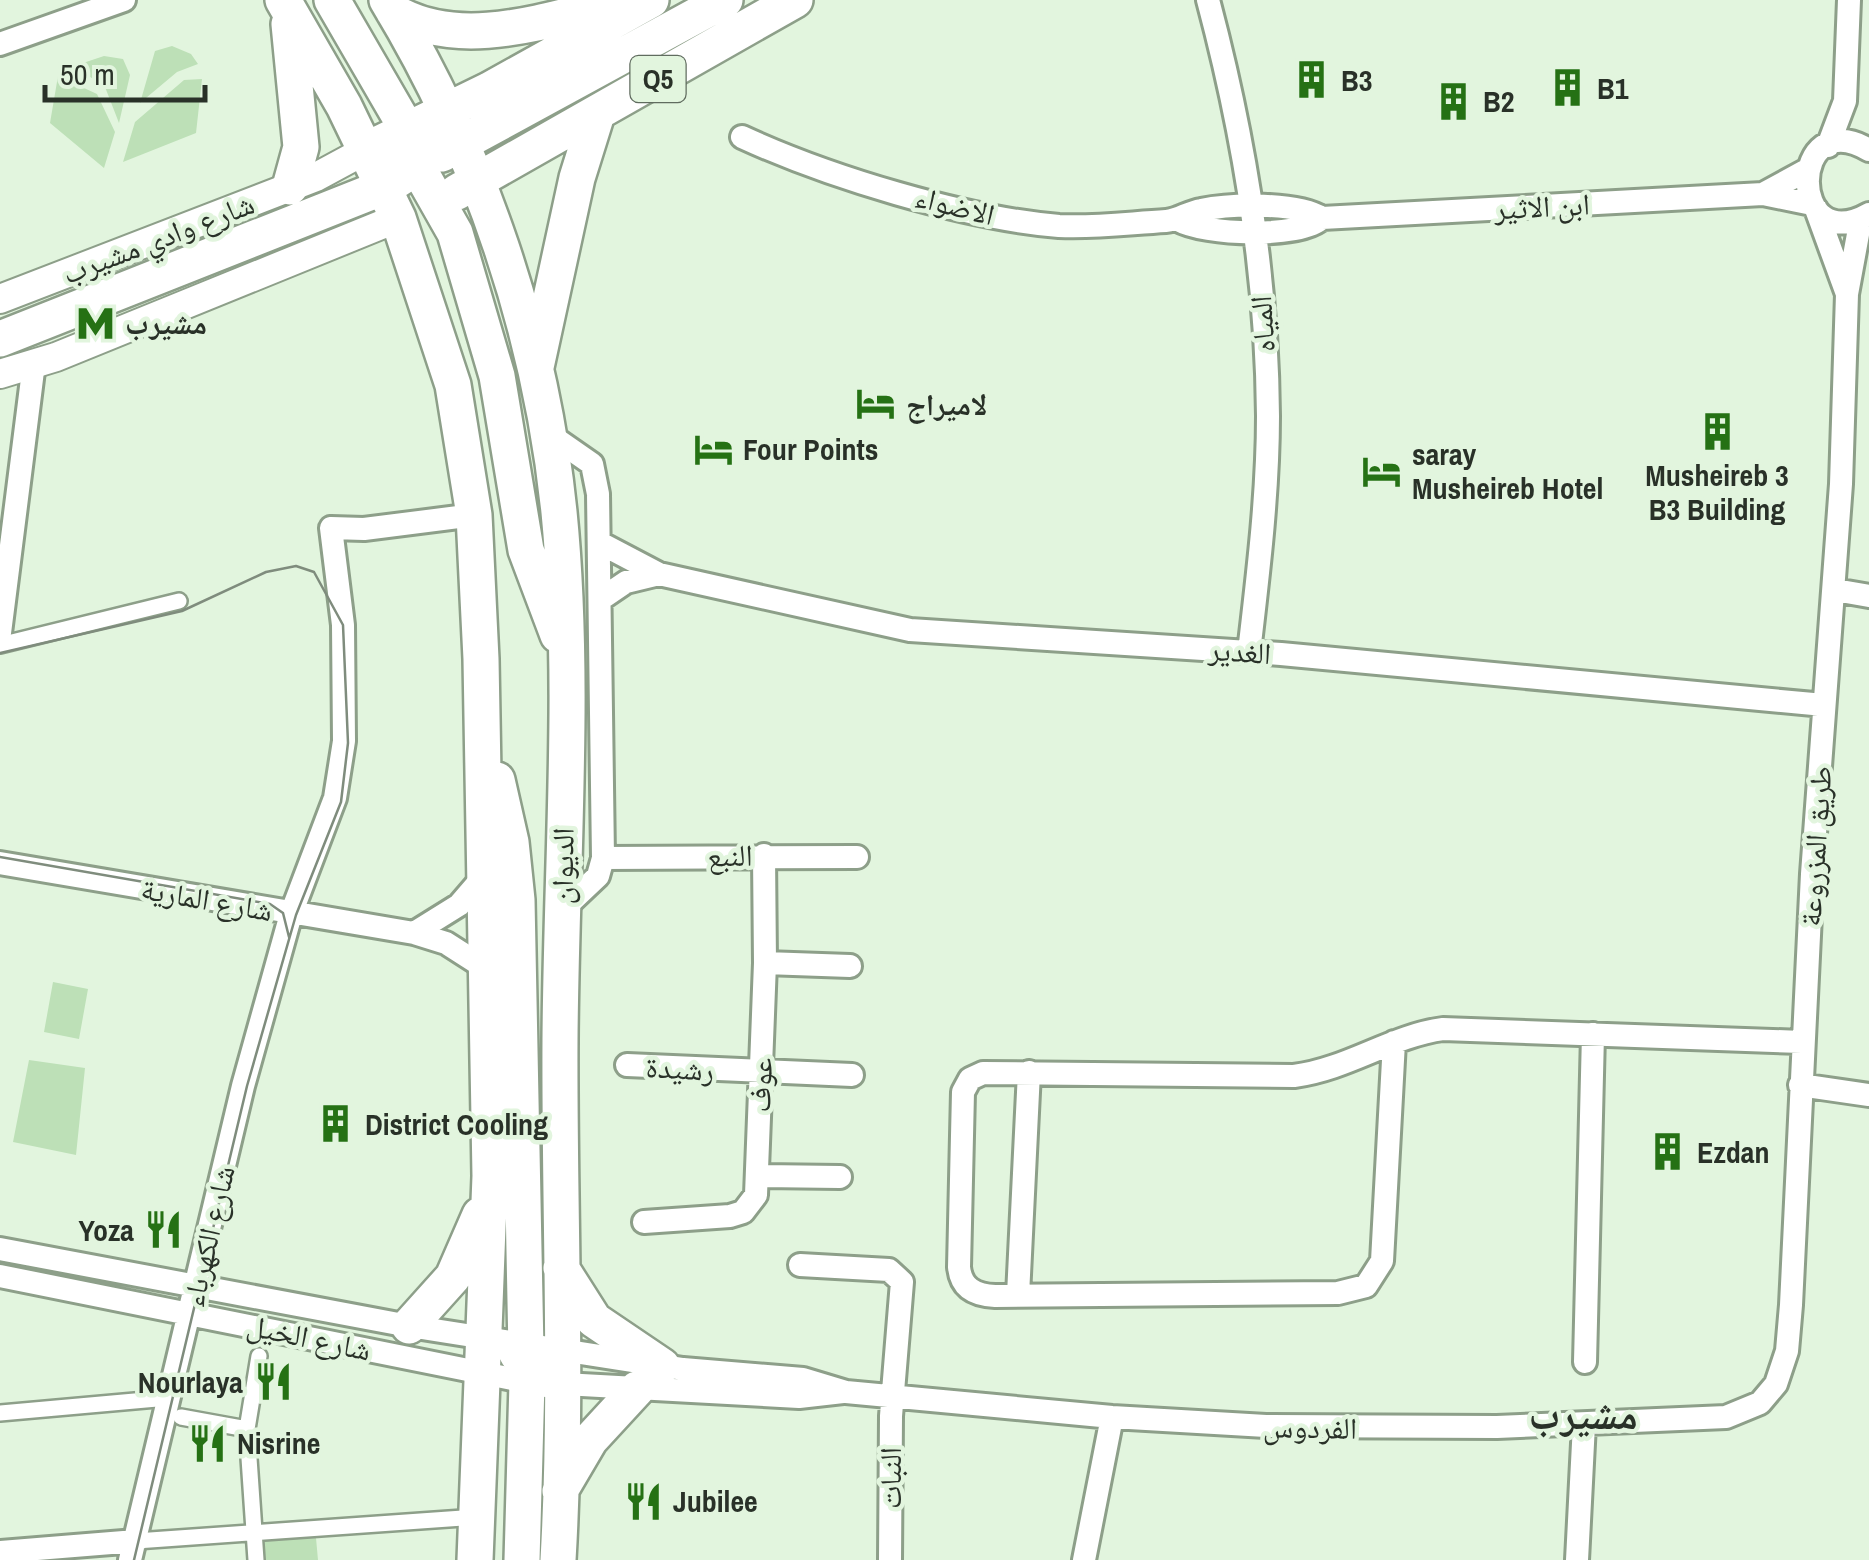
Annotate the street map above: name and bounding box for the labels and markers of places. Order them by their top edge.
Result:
building icon: B3 [1290,59,1332,101]
place label: B3 [1341,60,1372,100]
building icon: B1 [1546,67,1588,109]
place label: B1 [1597,68,1629,108]
building icon: B2 [1432,80,1474,122]
place label: B2 [1483,81,1514,121]
metro station icon: مشيرب [74,302,116,344]
place label: مشيرب [125,303,207,343]
hotel icon: لاميراج [855,383,897,425]
place label: لاميراج [906,384,987,424]
building icon: Musheireb 3 B3 Building [1696,410,1738,452]
hotel icon: Four Points [692,428,734,470]
place label: Four Points [743,429,878,469]
place label: saray Musheireb Hotel [1412,434,1603,508]
hotel icon: saray Musheireb Hotel [1361,450,1403,492]
place label: Musheireb 3 B3 Building [1645,455,1789,529]
building icon: District Cooling [314,1103,356,1145]
place label: District Cooling [365,1104,548,1144]
building icon: Ezdan [1646,1131,1688,1173]
place label: Ezdan [1697,1132,1769,1172]
restaurant icon: Yoza [143,1209,185,1251]
place label: Yoza [78,1210,134,1250]
restaurant icon: Nourlaya [252,1361,294,1403]
place label: Nourlaya [138,1362,243,1402]
restaurant icon: Nisrine [186,1422,228,1464]
place label: Nisrine [237,1423,320,1463]
restaurant icon: Jubilee [622,1480,664,1522]
place label: Jubilee [673,1481,758,1521]

